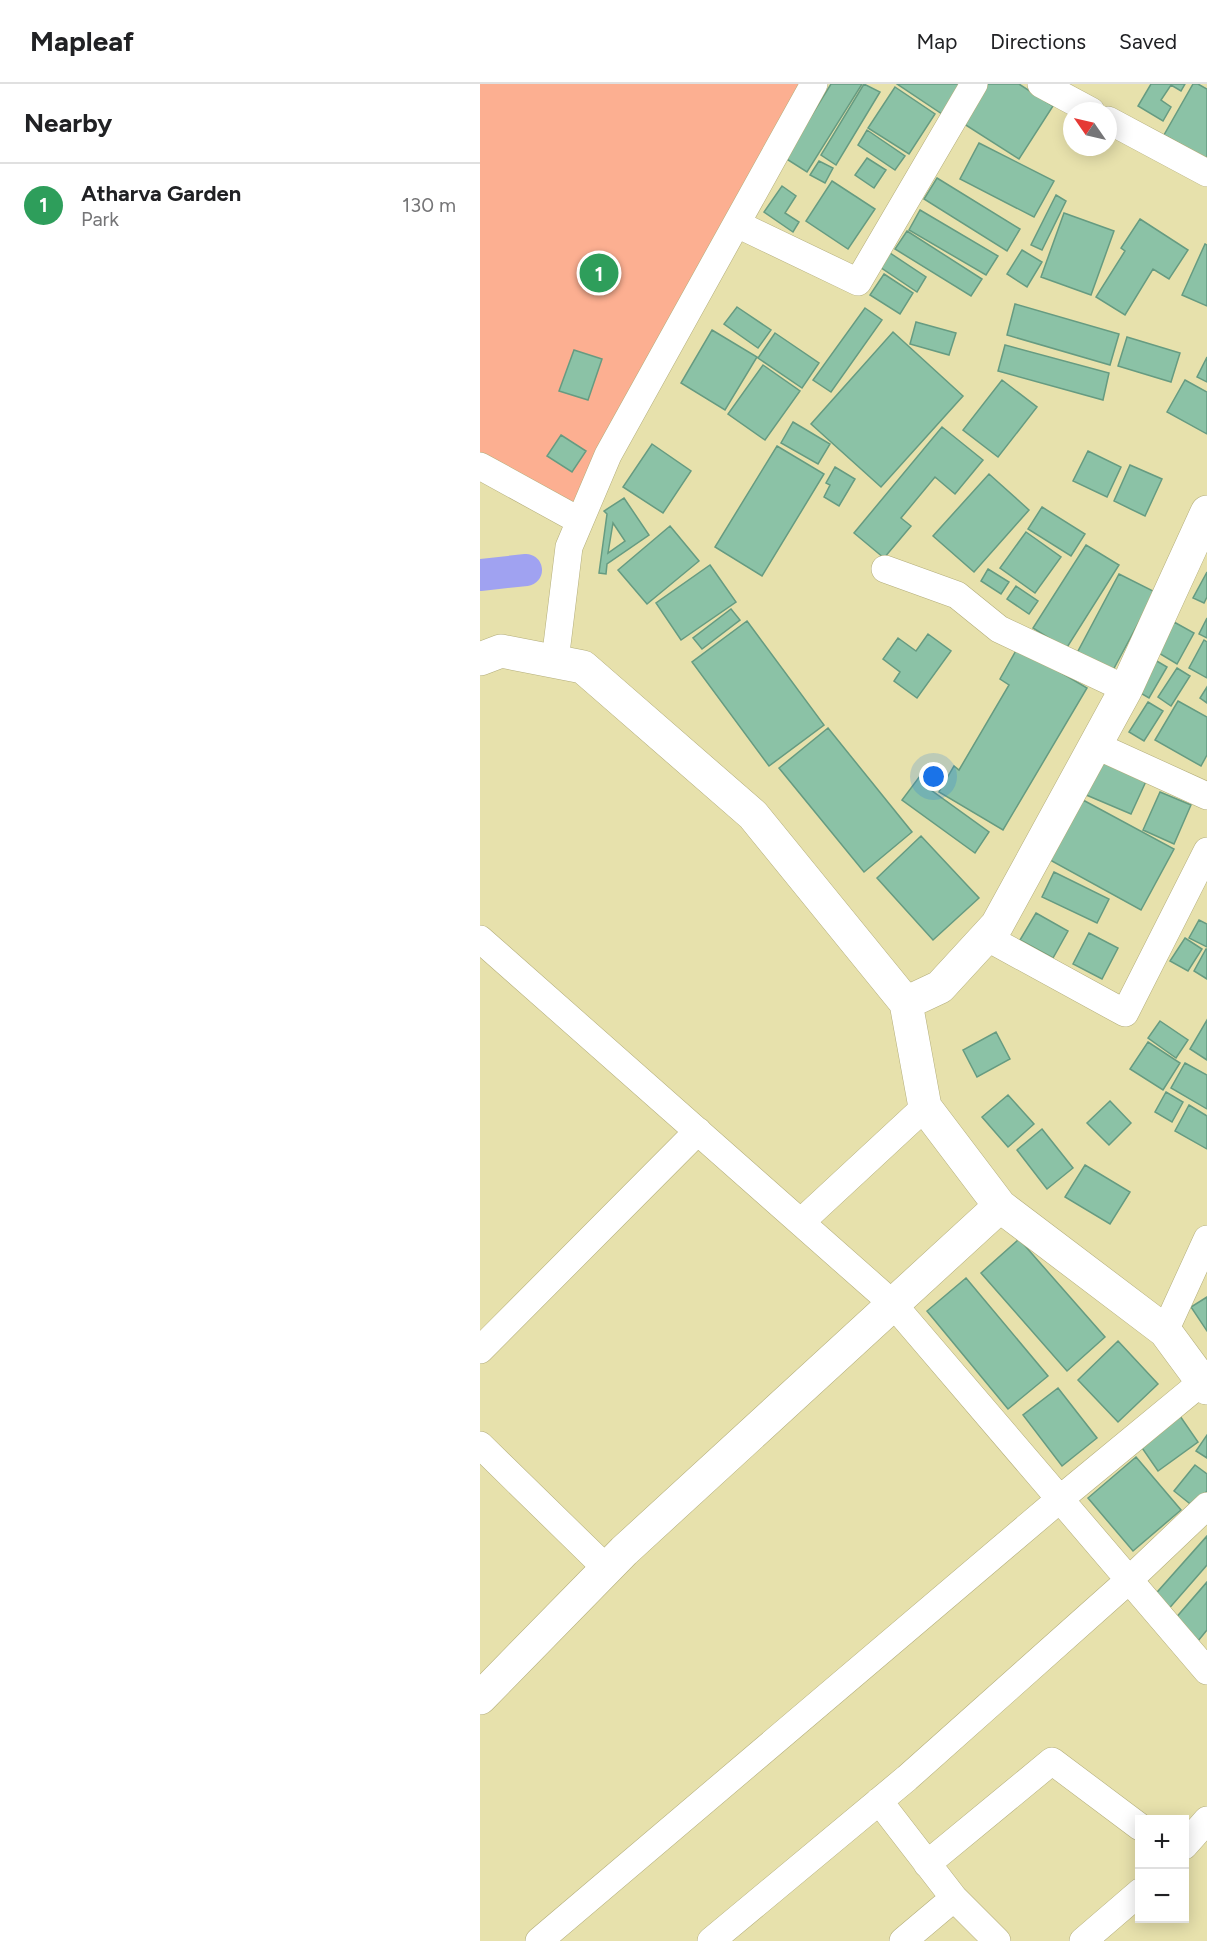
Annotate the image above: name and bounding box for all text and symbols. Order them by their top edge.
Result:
text: Mapleaf [30,24,134,58]
text: Map [916,29,957,54]
text: Directions [990,29,1086,54]
text: Saved [1119,29,1177,54]
north arrow [1063,102,1117,156]
text: Nearby [24,107,112,139]
text: Atharva Garden [81,180,241,207]
text: 1 [39,193,48,217]
text: 130 m [402,193,456,217]
text: Park [81,207,119,231]
pin: 1 [580,250,618,296]
your location [919,762,948,791]
map controls [1135,1815,1189,1923]
button: + [1135,1815,1189,1869]
button: − [1135,1869,1189,1923]

